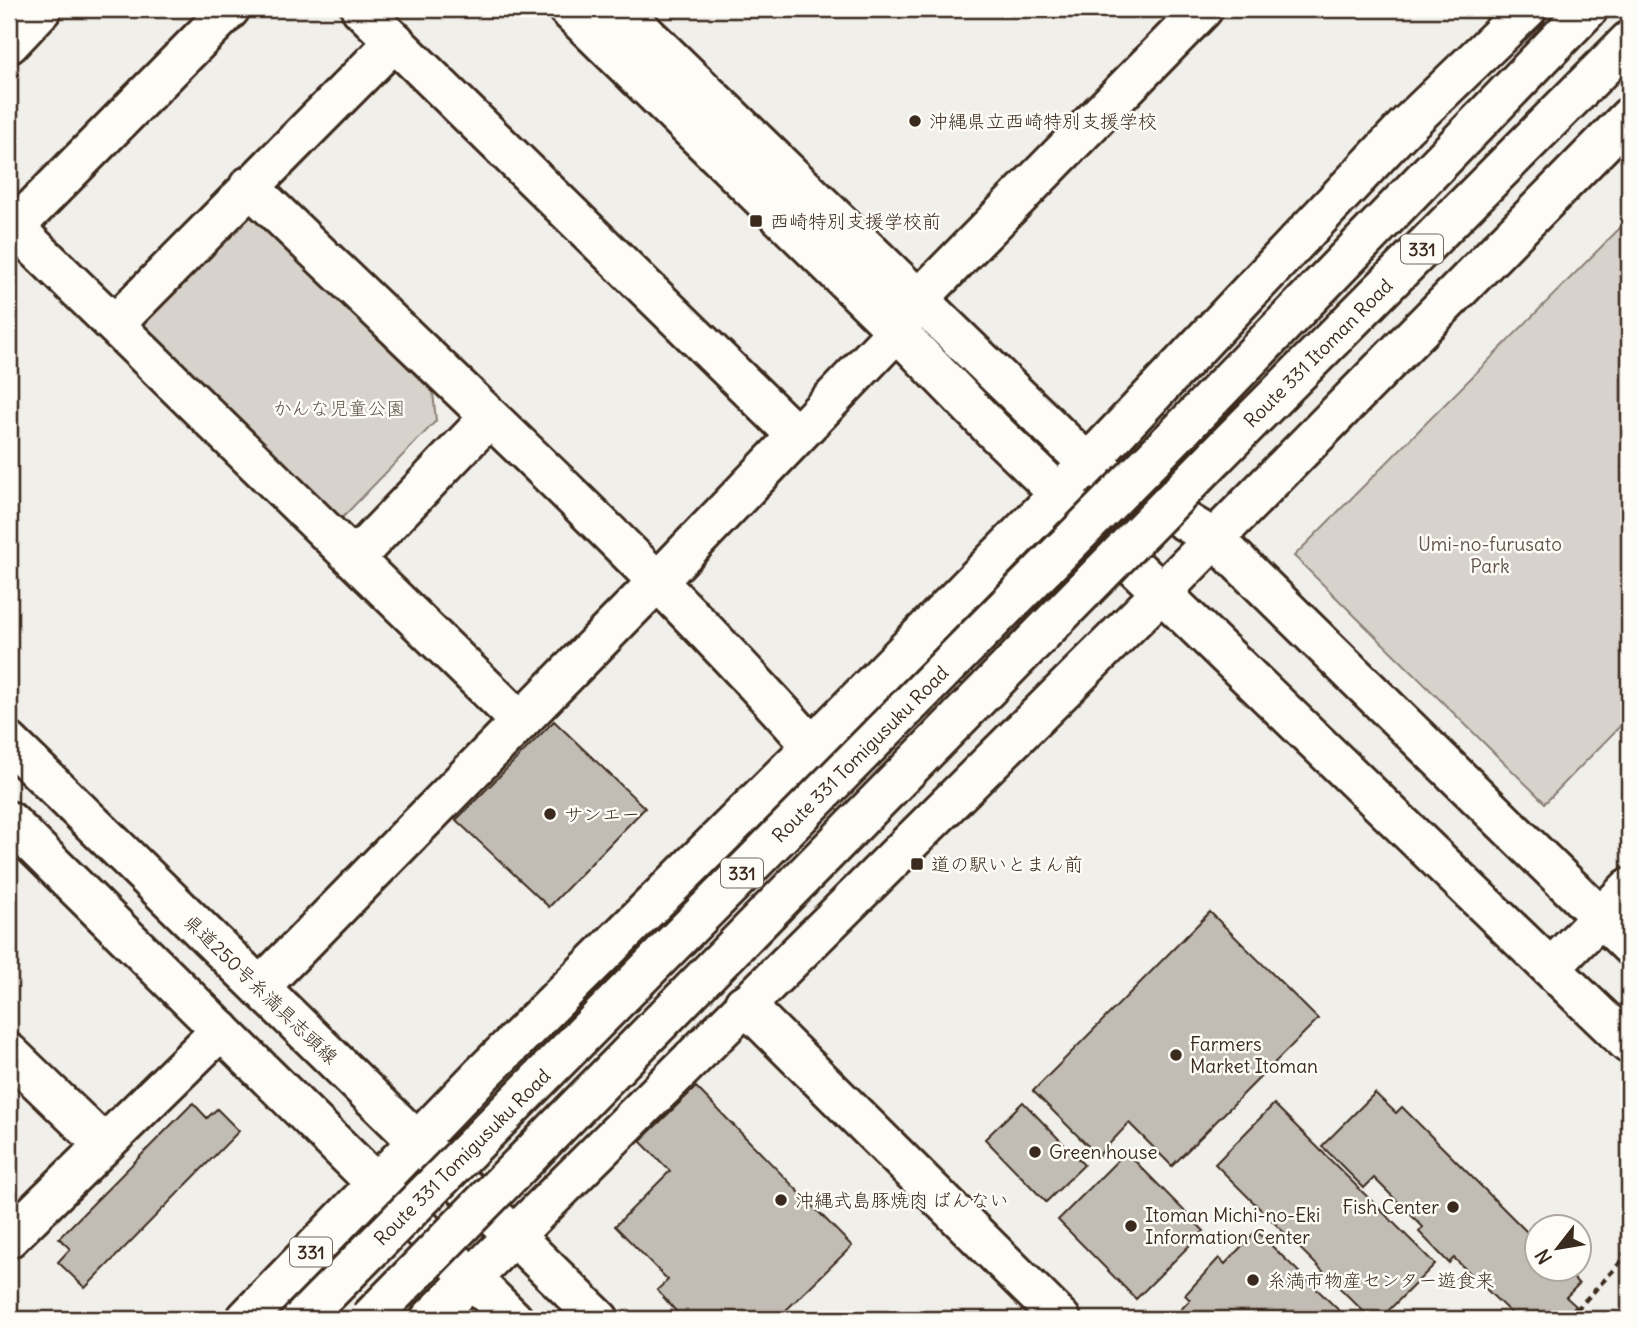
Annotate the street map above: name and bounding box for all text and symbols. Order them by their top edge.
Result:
place label: 沖縄県立西崎特別支援学校 [929,109,1157,133]
marker: 沖縄県立西崎特別支援学校 [907,113,923,129]
place label: 西崎特別支援学校前 [770,209,941,233]
marker: 西崎特別支援学校前 [748,213,764,229]
road number: 331 [1401,234,1443,264]
street label: Route 331 Itoman Road [1239,274,1397,432]
park label: かんな児童公園 [273,396,405,420]
park label: Umi-no-furusato Park [1418,532,1562,578]
street label: Route 331 Tomigusuku Road [767,661,953,847]
place label: サンエー [564,802,640,826]
marker: サンエー [542,806,558,822]
place label: 道の駅いとまん前 [931,852,1083,876]
marker: 道の駅いとまん前 [909,856,925,872]
road number: 331 [721,858,763,888]
street label: 県道250号糸満具志頭線 [179,909,343,1069]
place label: Farmers Market Itoman [1190,1032,1318,1078]
marker: Farmers Market Itoman [1168,1047,1184,1063]
street label: Route 331 Tomigusuku Road [369,1064,555,1250]
place label: Green house [1049,1140,1158,1164]
marker: Green house [1027,1144,1043,1160]
place label: 沖縄式島豚焼肉 ばんない [795,1188,1009,1212]
marker: 沖縄式島豚焼肉 ばんない [773,1192,789,1208]
place label: Fish Center [1343,1195,1439,1219]
marker: Fish Center [1445,1199,1461,1215]
place label: Itoman Michi-no-Eki Information Center [1145,1203,1320,1249]
north arrow [1522,1212,1592,1282]
marker: Itoman Michi-no-Eki Information Center [1123,1218,1139,1234]
road number: 331 [290,1238,332,1266]
text: N [1530,1245,1557,1269]
place label: 糸満市物産センター遊食来 [1267,1268,1494,1292]
marker: 糸満市物産センター遊食来 [1245,1272,1261,1288]

